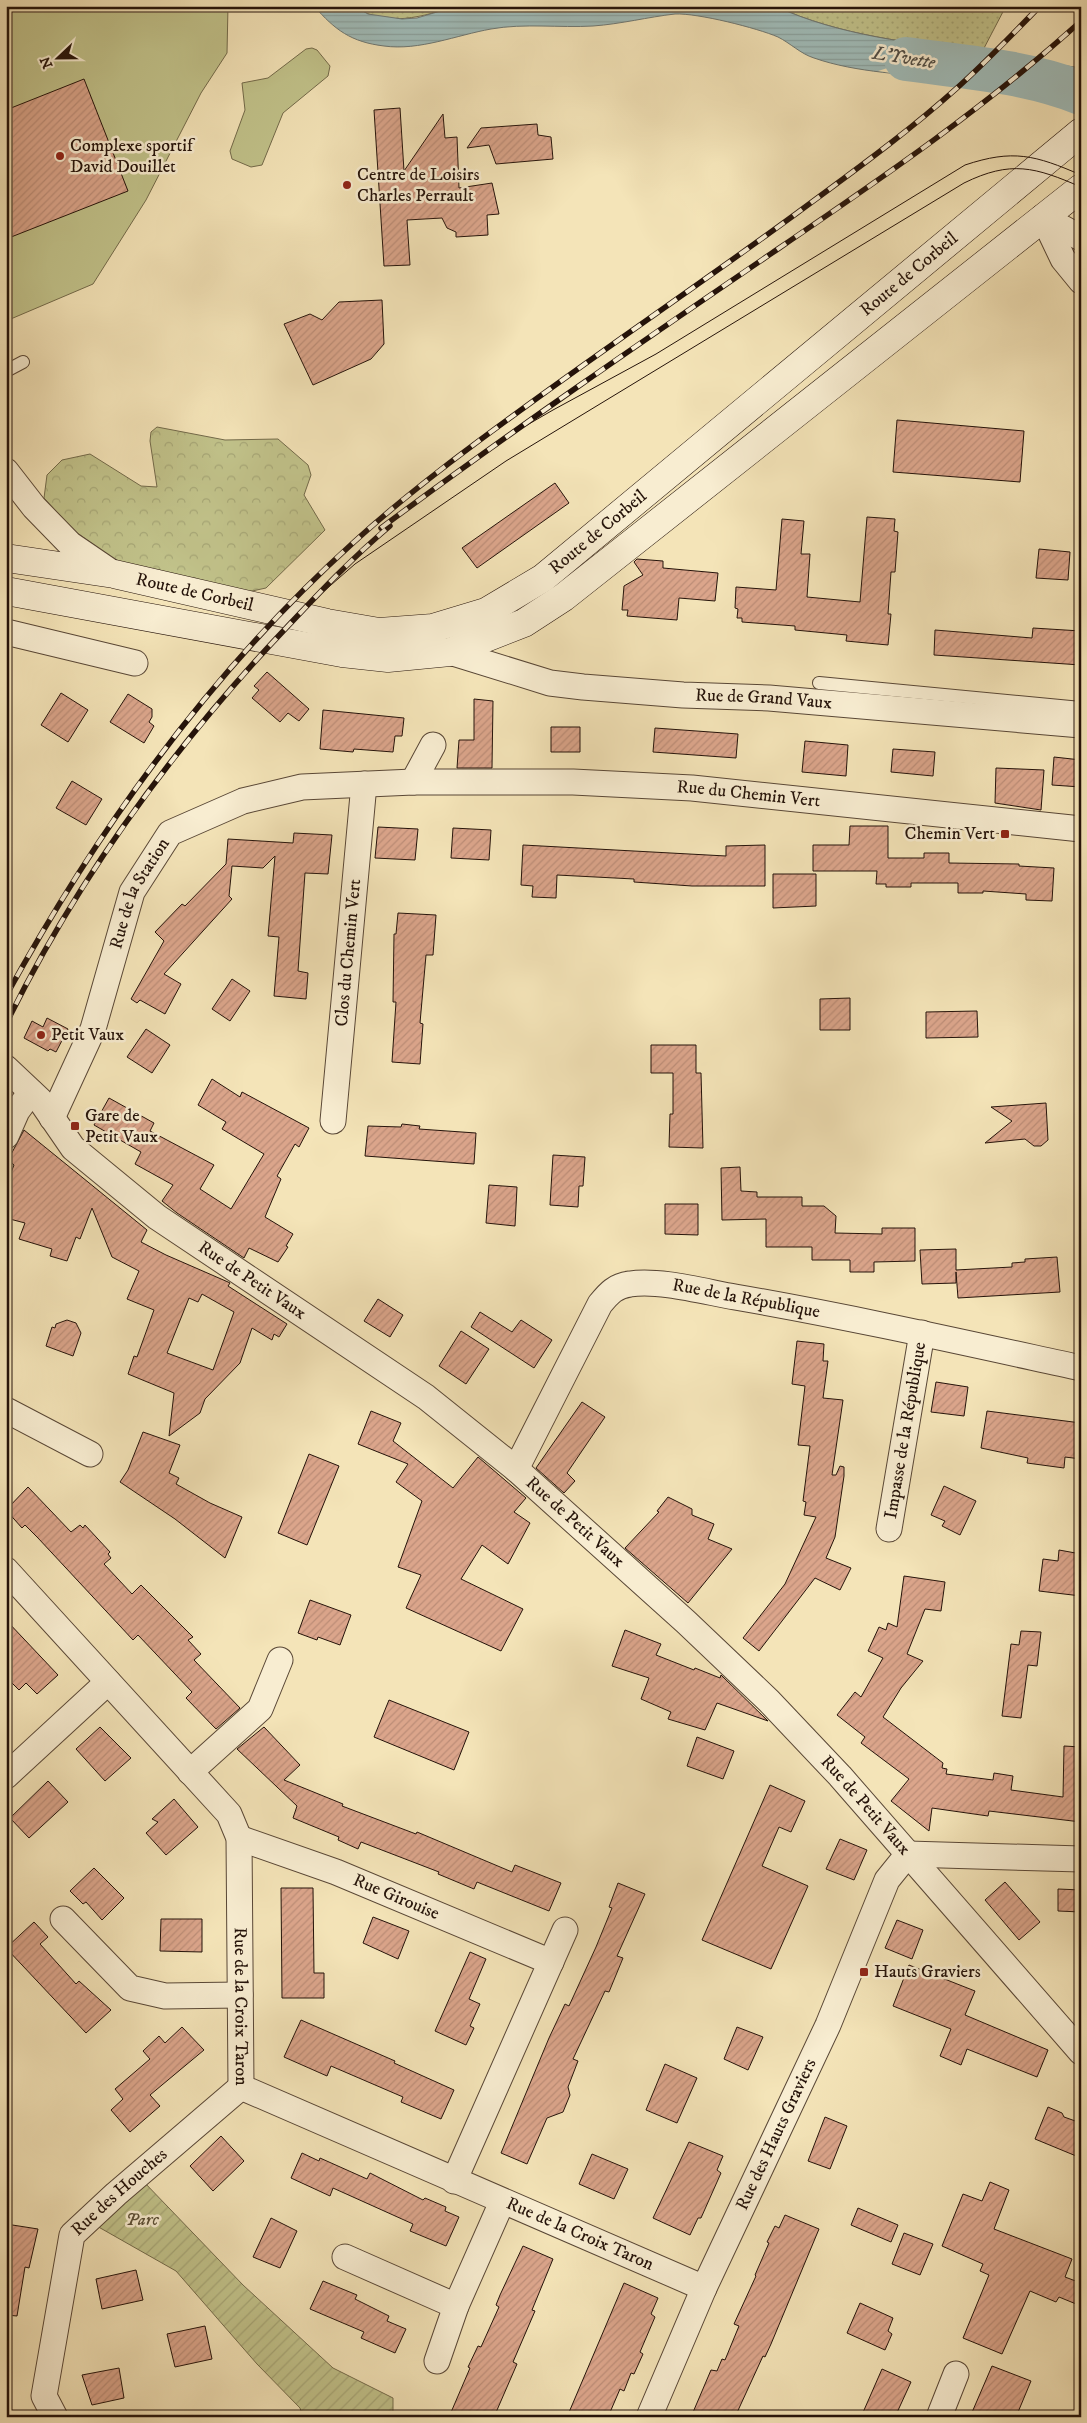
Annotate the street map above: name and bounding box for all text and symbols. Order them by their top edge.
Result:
north arrow [32,32,82,82]
water label: L'Yvette [870,42,937,74]
text: N [36,53,57,71]
place label: Complexe sportif David Douillet [70,135,196,178]
marker: Complexe sportif David Douillet [54,150,66,162]
place label: Centre de Loisirs Charles Perrault [357,164,480,207]
marker: Centre de Loisirs Charles Perrault [341,179,353,191]
street label: Route de Corbeil [856,227,963,321]
street label: Route de Corbeil [545,485,652,579]
street label: Route de Corbeil [134,568,256,617]
street label: Rue de Grand Vaux [695,684,833,714]
street label: Rue du Chemin Vert [676,776,822,812]
place label: Chemin Vert [904,823,995,845]
marker: Chemin Vert [999,828,1011,840]
street label: Rue de la Station [105,834,175,952]
street label: Clos du Chemin Vert [331,878,366,1027]
place label: Petit Vaux [51,1024,124,1046]
marker: Petit Vaux [35,1029,47,1041]
place label: Gare de Petit Vaux [85,1105,158,1148]
marker: Gare de Petit Vaux [69,1120,81,1132]
street label: Rue de Petit Vaux [194,1237,310,1325]
street label: Rue de la République [671,1274,822,1323]
street label: Impasse de la République [880,1340,931,1520]
street label: Rue de Petit Vaux [521,1472,629,1572]
street label: Rue de Petit Vaux [816,1751,915,1860]
street label: Rue Girouise [350,1869,443,1925]
street label: Rue de la Croix Taron [229,1927,252,2086]
place label: Hauts Graviers [874,1961,981,1983]
marker: Hauts Graviers [858,1966,870,1978]
street label: Rue des Hauts Graviers [731,2055,822,2214]
street label: Rue des Houches [67,2144,172,2241]
street label: Rue de la Croix Taron [503,2192,657,2276]
park label: Parc [125,2209,159,2231]

